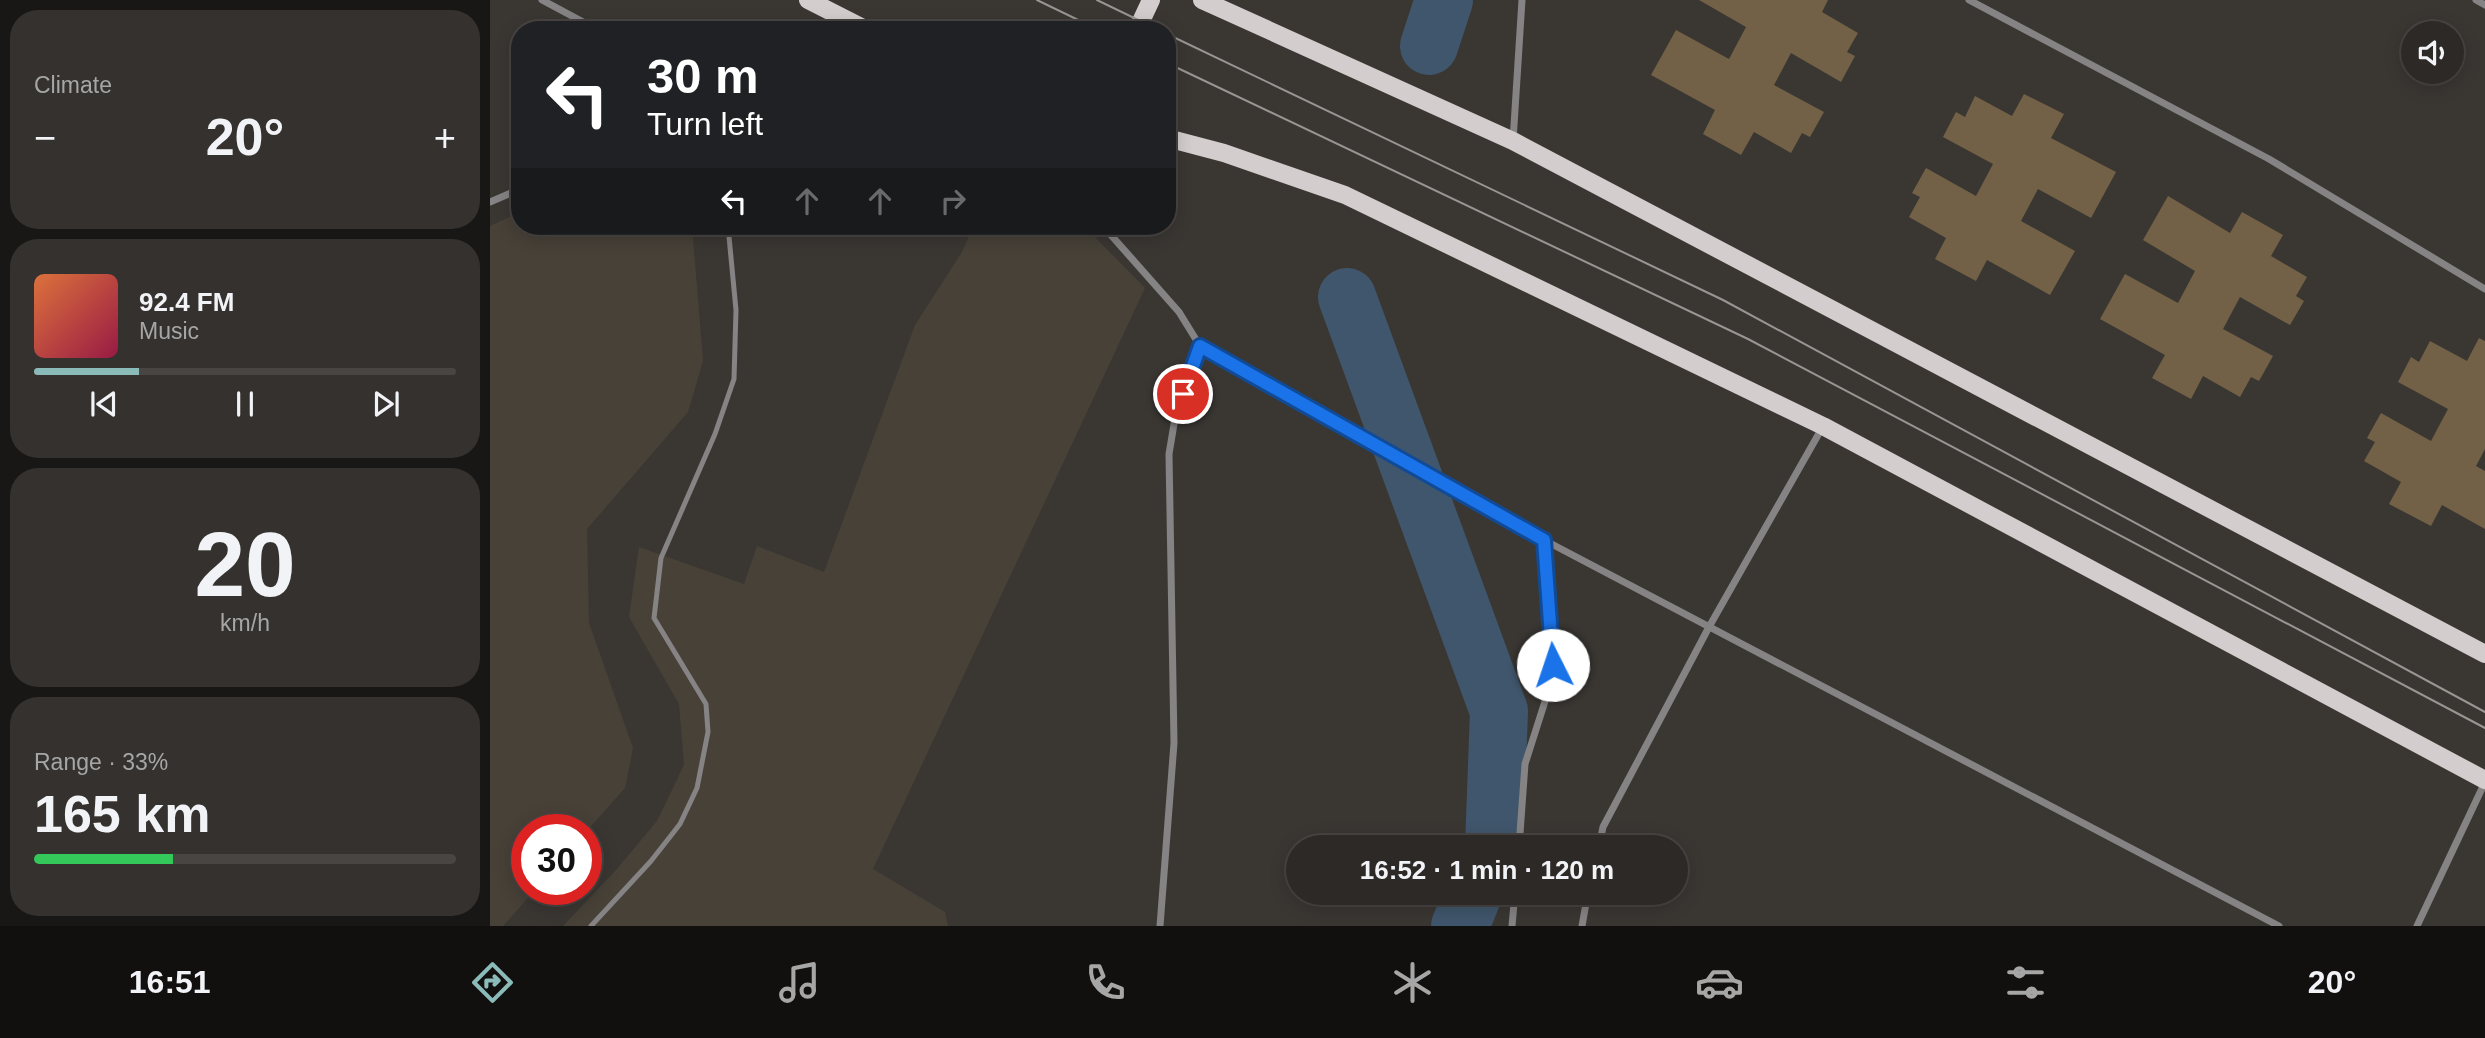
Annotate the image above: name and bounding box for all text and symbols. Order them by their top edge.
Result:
map controls [2401,21,2464,84]
button: sound [2401,21,2464,84]
icon: left [532,49,623,140]
text: 30 m [647,49,759,103]
text: Climate [34,72,112,98]
text: Turn left [647,106,763,142]
text: 20° [206,108,284,166]
text: − [34,117,56,159]
text: + [434,117,456,159]
icon: left [715,182,753,220]
icon: ahead [788,182,826,220]
icon: ahead [861,182,899,220]
icon: right [934,182,972,220]
text: 92.4 FM [139,287,234,317]
text: Music [139,318,199,344]
pin [1153,364,1213,424]
icon: arrive [1164,375,1202,413]
icon: previous [85,385,123,423]
icon: pause [226,385,264,423]
icon: next [367,385,405,423]
text: 20 [194,514,296,615]
text: km/h [220,610,270,636]
position arrow [1516,628,1590,702]
text: Range · 33% [34,749,168,775]
text: 165 km [34,785,210,843]
speed limit sign: 30 [511,814,602,905]
text: 16:52 · 1 min · 120 m [1360,855,1614,885]
icon: directions [468,958,517,1007]
icon: music [775,958,824,1007]
icon: phone [1081,958,1130,1007]
icon: climate [1388,958,1437,1007]
icon: car [1695,958,1744,1007]
icon: filters [2001,958,2050,1007]
text: 16:51 [129,964,211,1000]
text: 20° [2308,964,2356,1000]

